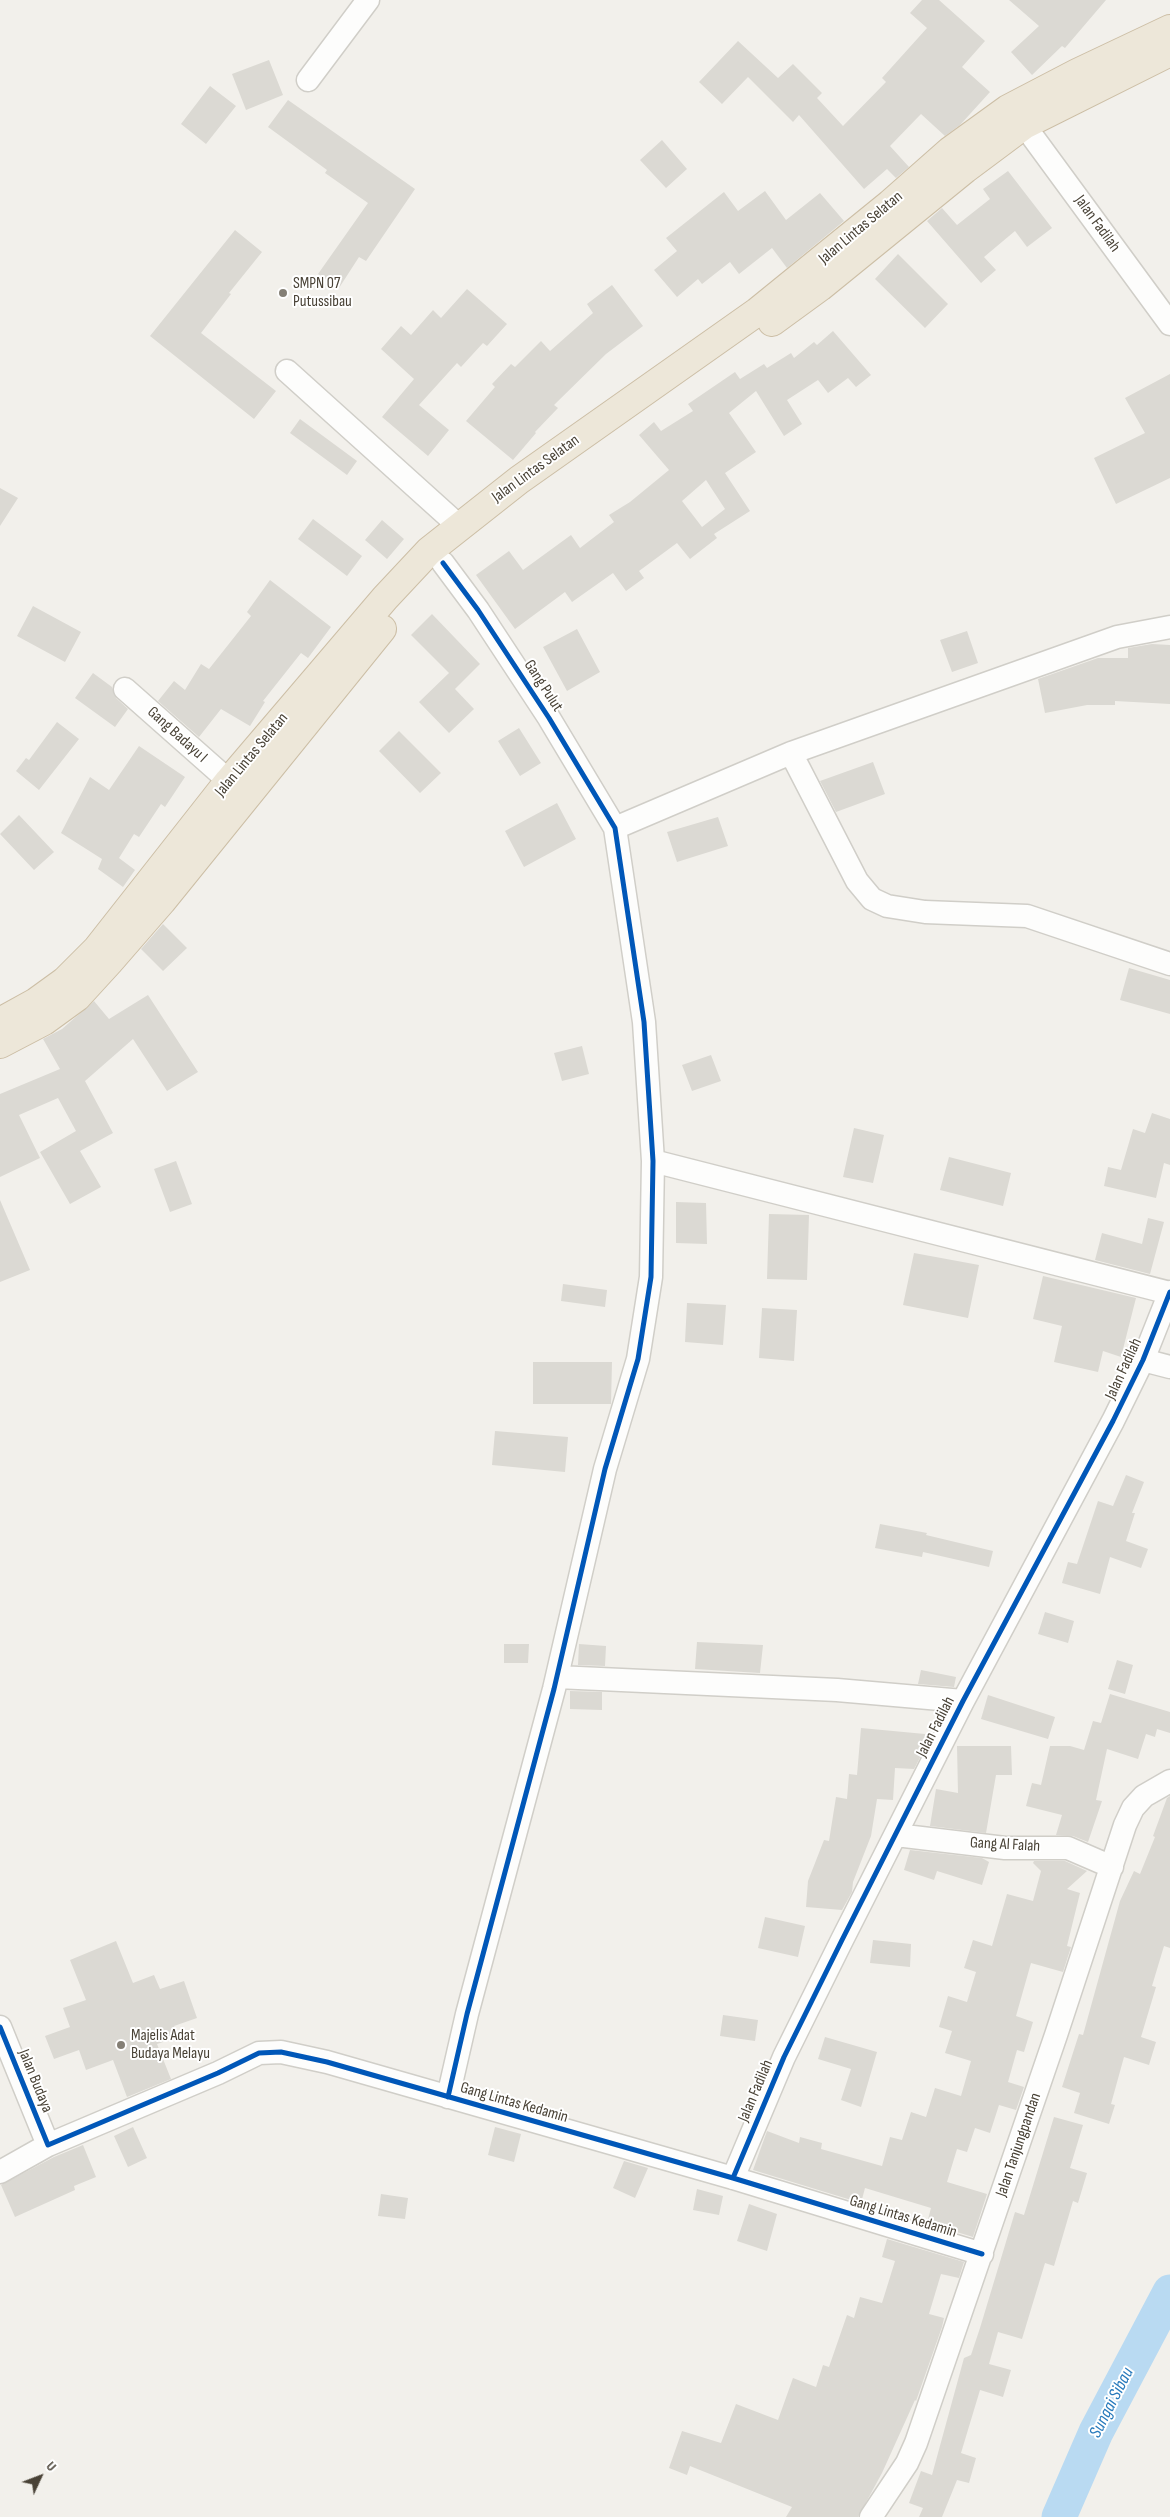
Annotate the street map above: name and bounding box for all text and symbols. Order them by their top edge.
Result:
street label: Jalan Lintas Selatan [815,187,907,269]
street label: Jalan Fadilah [1070,192,1124,256]
place label: SMPN 07 Putussibau [293,274,352,312]
marker: SMPN 07 Putussibau [277,287,289,299]
street label: Jalan Lintas Selatan [489,431,583,507]
street label: Gang Pulut [519,657,567,715]
street label: Gang Badayu I [143,703,211,767]
street label: Jalan Lintas Selatan [211,709,293,801]
street label: Jalan Fadilah [1101,1335,1147,1403]
street label: Jalan Fadilah [913,1693,959,1761]
street label: Gang Al Falah [969,1834,1041,1856]
place label: Majelis Adat Budaya Melayu [131,2026,210,2064]
marker: Majelis Adat Budaya Melayu [115,2039,127,2051]
street label: Jalan Budaya [14,2047,56,2115]
street label: Jalan Fadilah [734,2057,778,2125]
street label: Gang Lintas Kedamin [458,2078,570,2128]
street label: Jalan Tanjungpandan [992,2091,1046,2199]
street label: Gang Lintas Kedamin [847,2192,959,2242]
water label: Sungai Sibau [1085,2364,1139,2442]
north arrow [15,2452,65,2502]
text: U [43,2458,60,2475]

